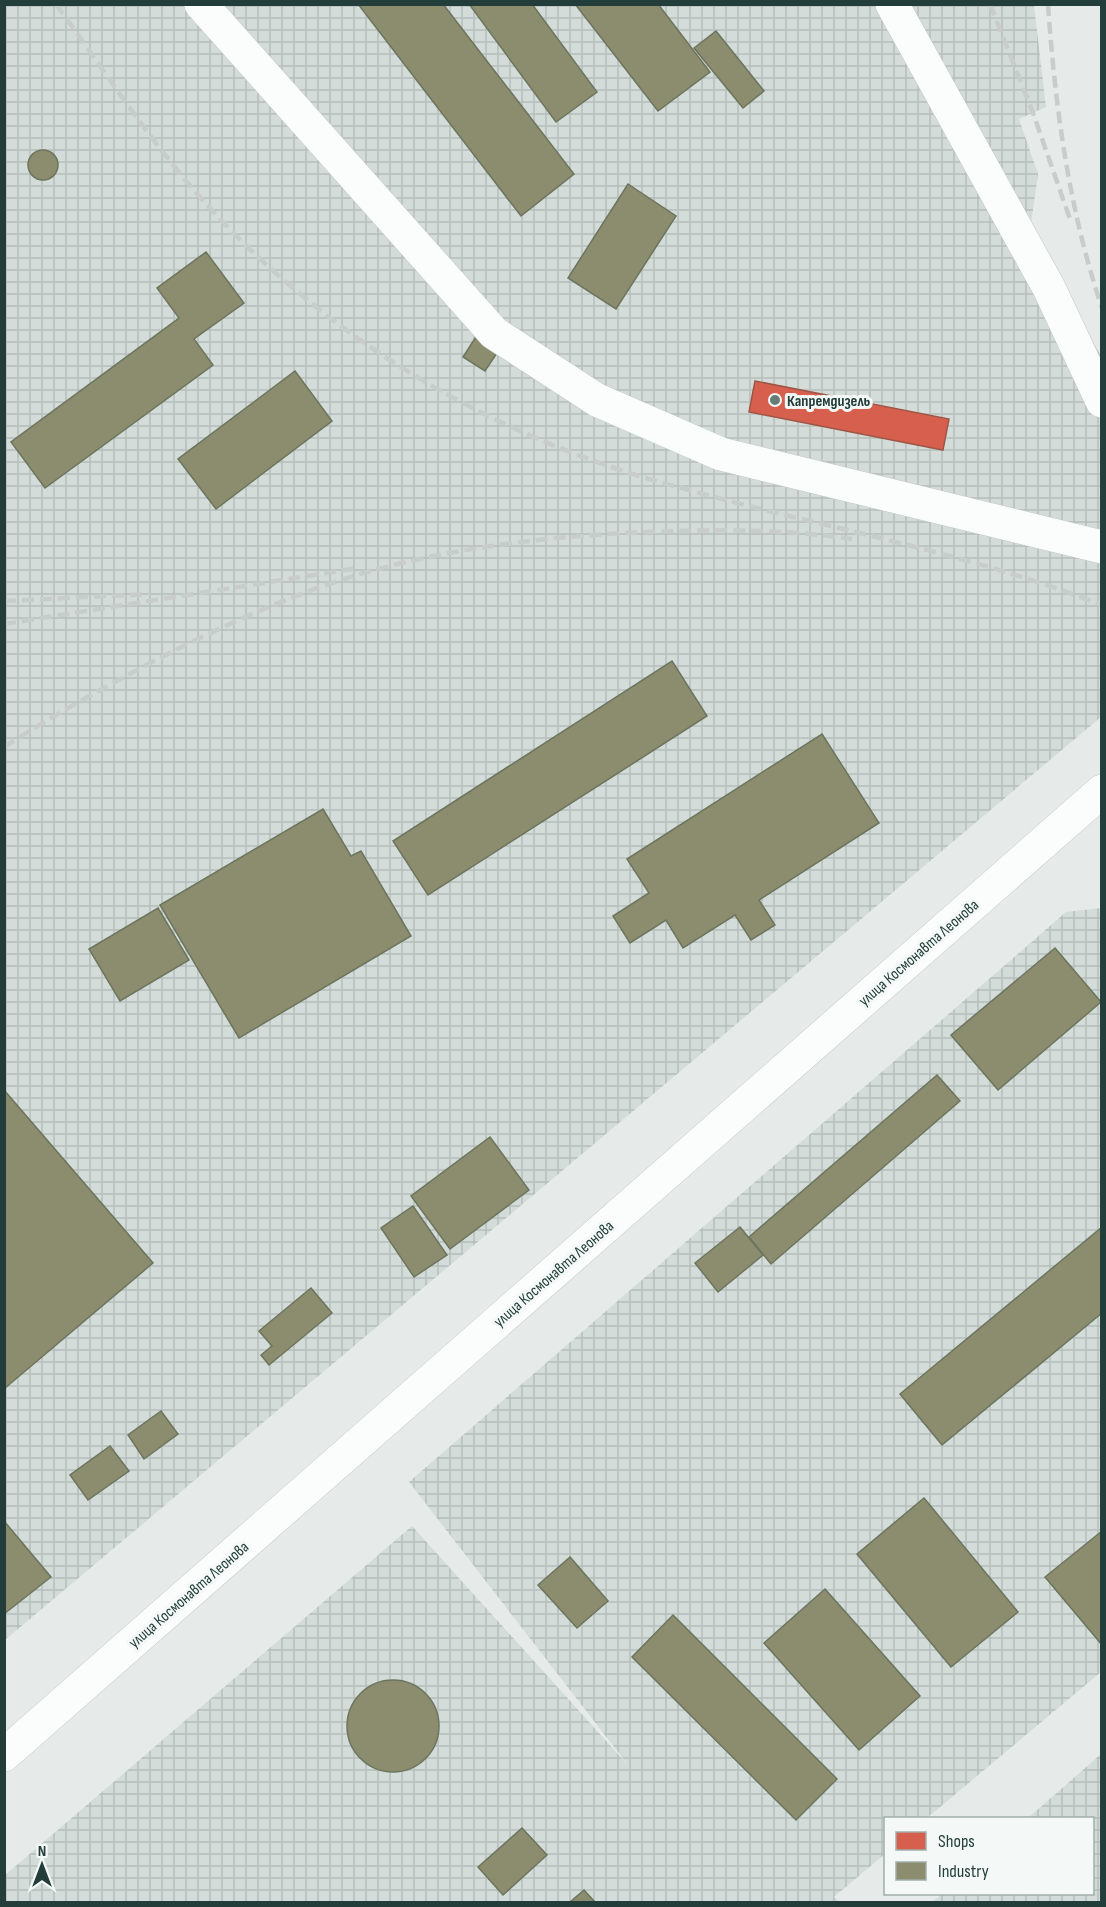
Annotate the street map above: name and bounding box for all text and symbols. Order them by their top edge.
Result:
place label: Капремдизель [787,392,871,411]
marker: Капремдизель [768,393,782,407]
street label: улица Космонавта Леонова [855,896,983,1010]
street label: улица Космонавта Леонова [490,1217,618,1331]
street label: улица Космонавта Леонова [125,1538,253,1652]
legend [884,1817,1094,1895]
text: Shops [938,1831,975,1852]
north arrow [12,1835,72,1895]
text: N [38,1842,46,1861]
text: Industry [938,1861,989,1882]

